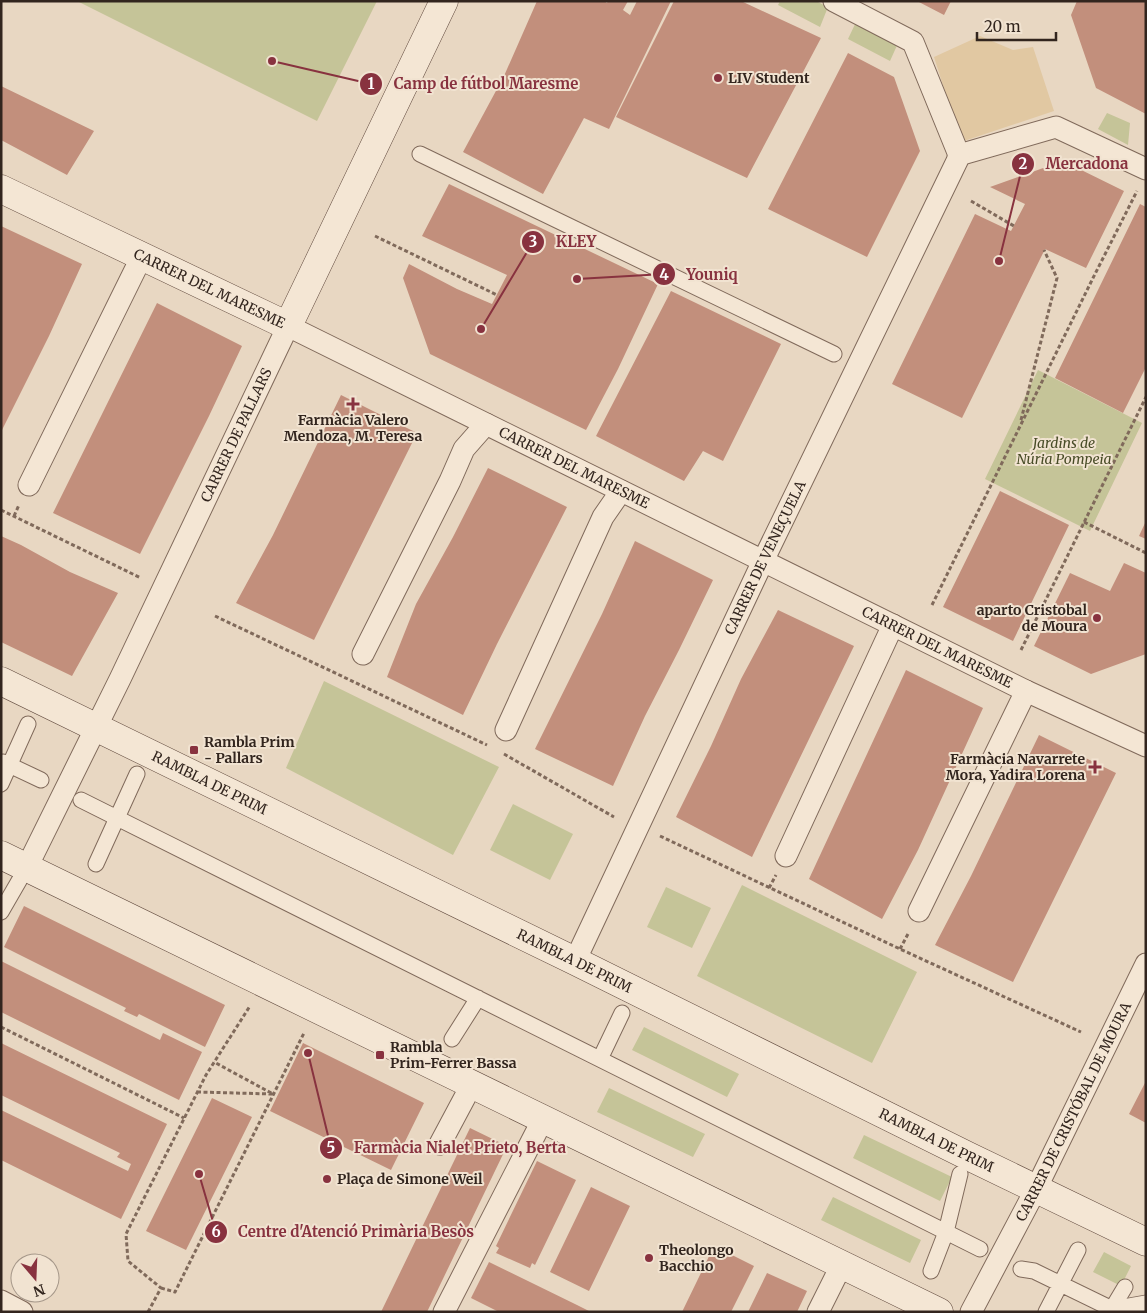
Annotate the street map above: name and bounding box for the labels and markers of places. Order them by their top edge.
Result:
callout: Camp de fútbol Maresme [359,69,588,99]
place label: LIV Student [728,69,810,87]
marker: LIV Student [712,72,724,84]
callout: Mercadona [1011,149,1139,179]
callout: KLEY [520,227,606,257]
callout: Youniq [651,259,748,289]
marker: Farmàcia Valero Mendoza, M. Teresa [347,398,359,410]
place label: Farmàcia Valero Mendoza, M. Teresa [284,411,422,445]
place label: aparto Cristobal de Moura [977,601,1087,635]
marker: aparto Cristobal de Moura [1091,612,1103,624]
place label: Rambla Prim - Pallars [204,733,295,767]
marker: Rambla Prim - Pallars [188,744,200,756]
place label: Farmàcia Navarrete Mora, Yadira Lorena [946,750,1085,784]
marker: Farmàcia Navarrete Mora, Yadira Lorena [1089,761,1101,773]
place label: Rambla Prim-Ferrer Bassa [390,1038,517,1072]
marker: Rambla Prim-Ferrer Bassa [374,1049,386,1061]
callout: Farmàcia Nialet Prieto, Berta [318,1133,576,1163]
place label: Plaça de Simone Weil [337,1170,483,1188]
marker: Plaça de Simone Weil [321,1173,333,1185]
callout: Centre d'Atenció Primària Besòs [203,1217,484,1247]
place label: Theolongo Bacchio [659,1241,734,1275]
marker: Theolongo Bacchio [643,1252,655,1264]

